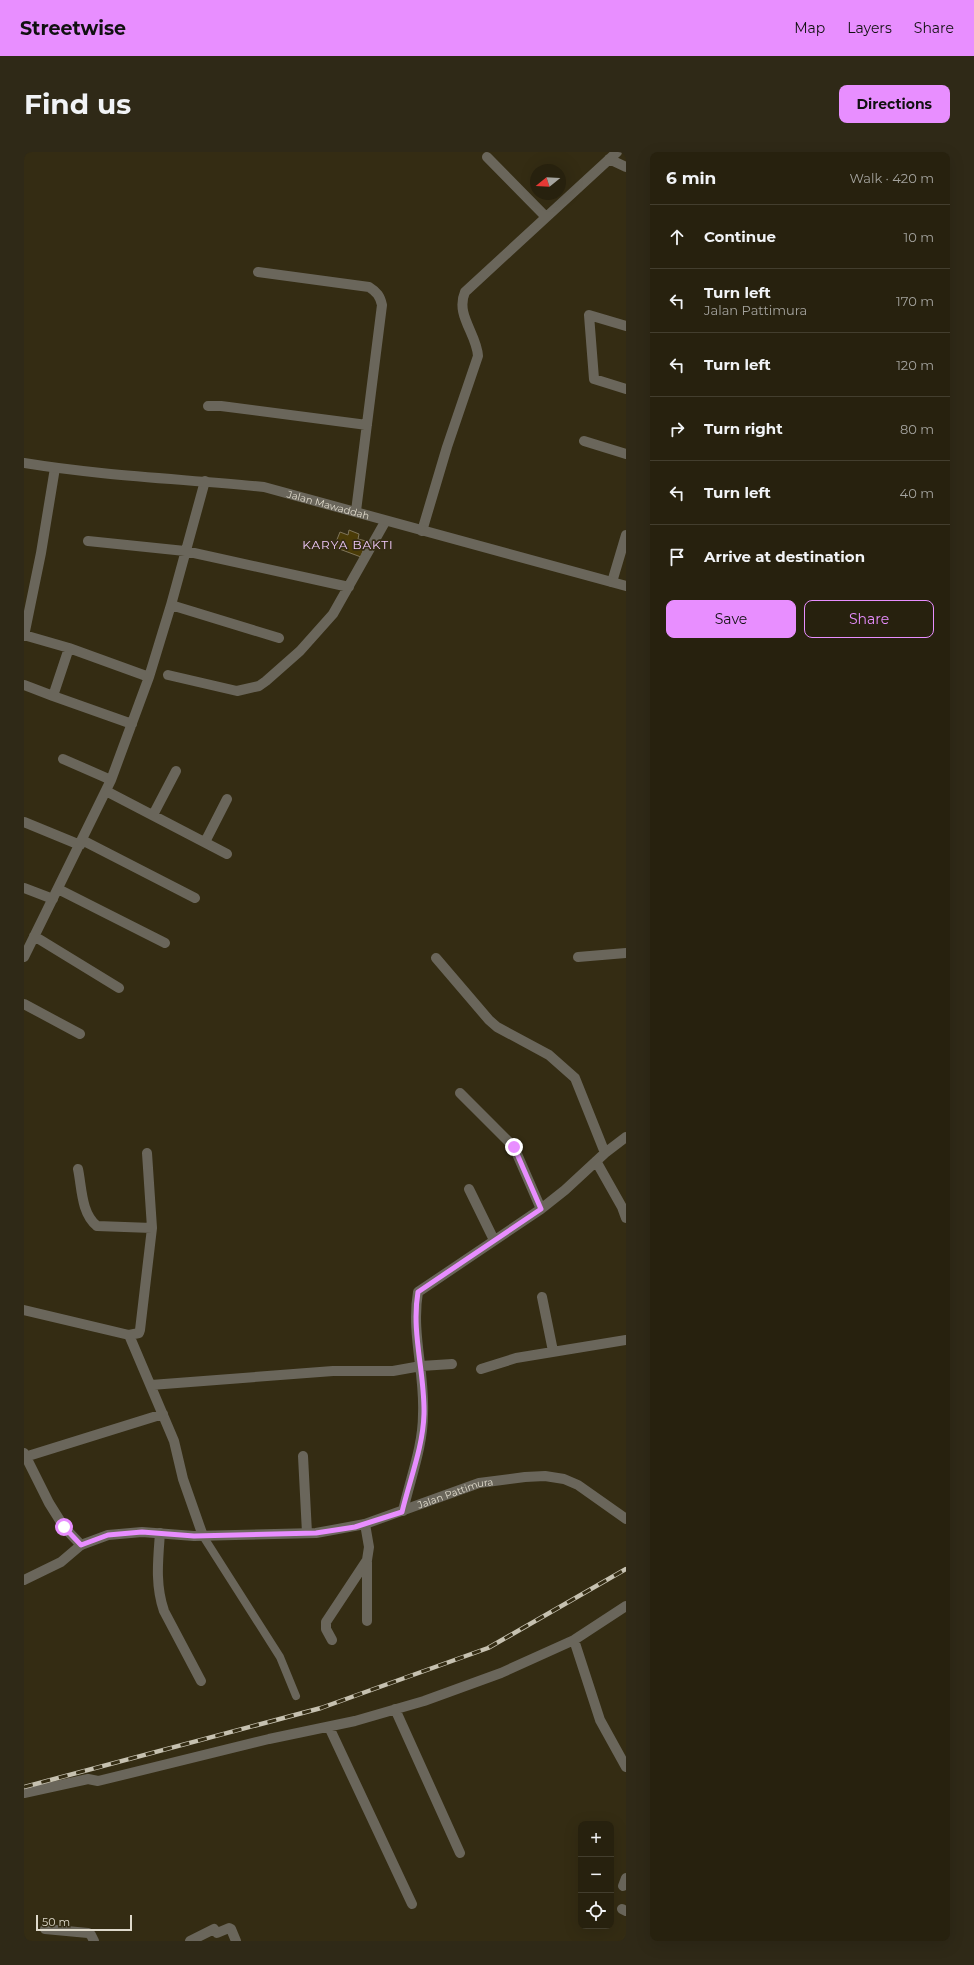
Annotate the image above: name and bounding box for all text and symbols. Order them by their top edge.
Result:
text: Streetwise [20,17,126,40]
text: Map [794,19,825,37]
text: Layers [847,19,892,37]
text: Share [914,19,954,37]
button: Directions [839,85,950,123]
text: Find us [24,87,131,121]
north arrow [530,164,566,200]
text: 6 min [666,168,716,188]
text: Walk · 420 m [850,170,934,186]
icon: ahead [666,226,688,248]
text: Continue [704,227,776,246]
text: 10 m [904,229,934,245]
text: Turn left [704,283,771,302]
icon: left [666,290,688,312]
text: 170 m [896,293,934,309]
text: Jalan Pattimura [704,302,807,318]
icon: left [666,354,688,376]
text: Turn left [704,355,771,374]
text: 120 m [896,357,934,373]
icon: right [666,418,688,440]
text: Turn right [704,419,783,438]
text: 80 m [900,421,934,437]
icon: left [666,482,688,504]
text: Turn left [704,483,771,502]
text: 40 m [900,485,934,501]
street label: Jalan Mawaddah [285,487,371,522]
district label: KARYA BAKTI [302,537,394,552]
icon: arrive [666,546,688,568]
text: Arrive at destination [704,547,865,566]
button: Save [666,600,796,638]
button: Share [804,600,934,638]
route end [505,1138,523,1156]
street label: Jalan Pattimura [415,1475,494,1512]
route start [55,1518,73,1536]
map controls [578,1821,614,1929]
button: + [578,1821,614,1857]
button: − [578,1857,614,1893]
button: locate [578,1893,614,1929]
scale bar [36,1913,132,1932]
text: 50 m [42,1915,70,1929]

